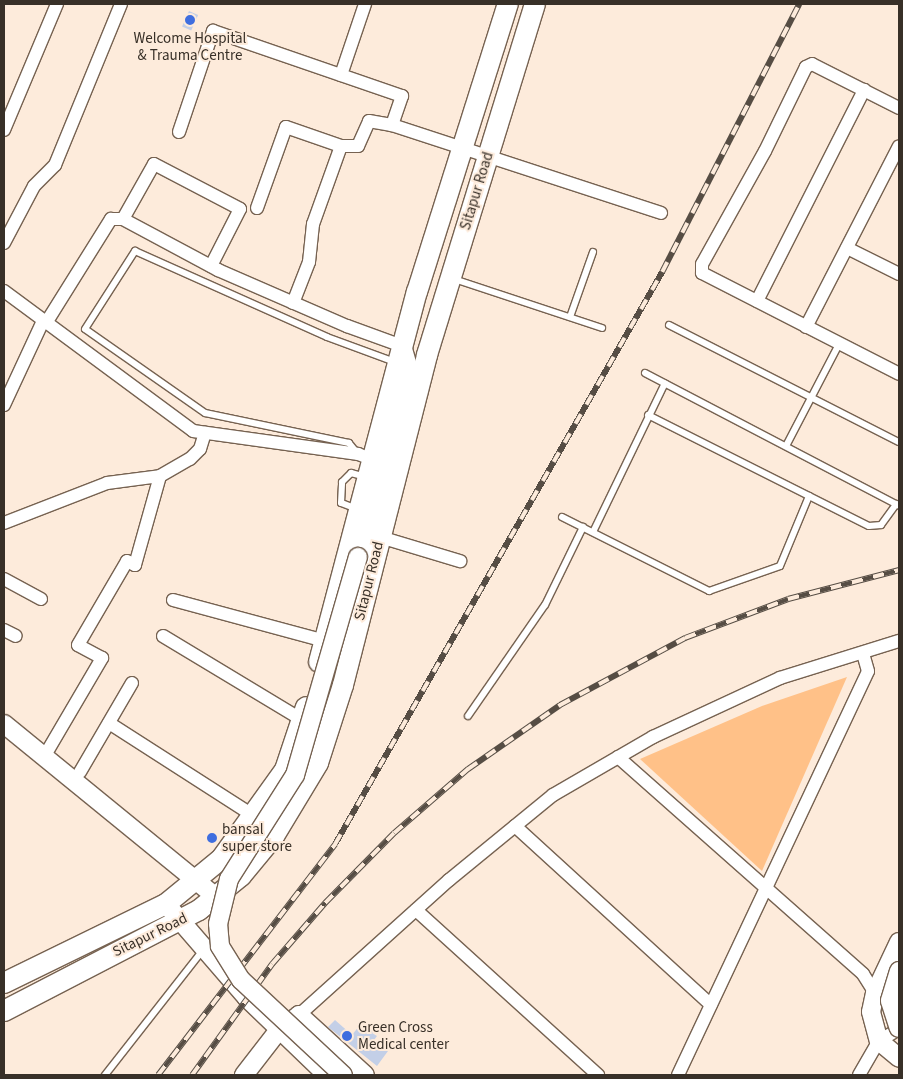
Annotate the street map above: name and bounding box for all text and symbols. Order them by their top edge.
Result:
marker: Welcome Hospital & Trauma Centre [183,13,197,27]
place label: Welcome Hospital & Trauma Centre [134,29,246,64]
street label: Sitapur Road [457,150,497,232]
street label: Sitapur Road [350,540,388,622]
place label: bansal super store [222,820,292,855]
marker: bansal super store [206,832,218,844]
street label: Sitapur Road [110,909,190,961]
place label: Green Cross Medical center [358,1018,449,1053]
marker: Green Cross Medical center [340,1029,354,1043]

